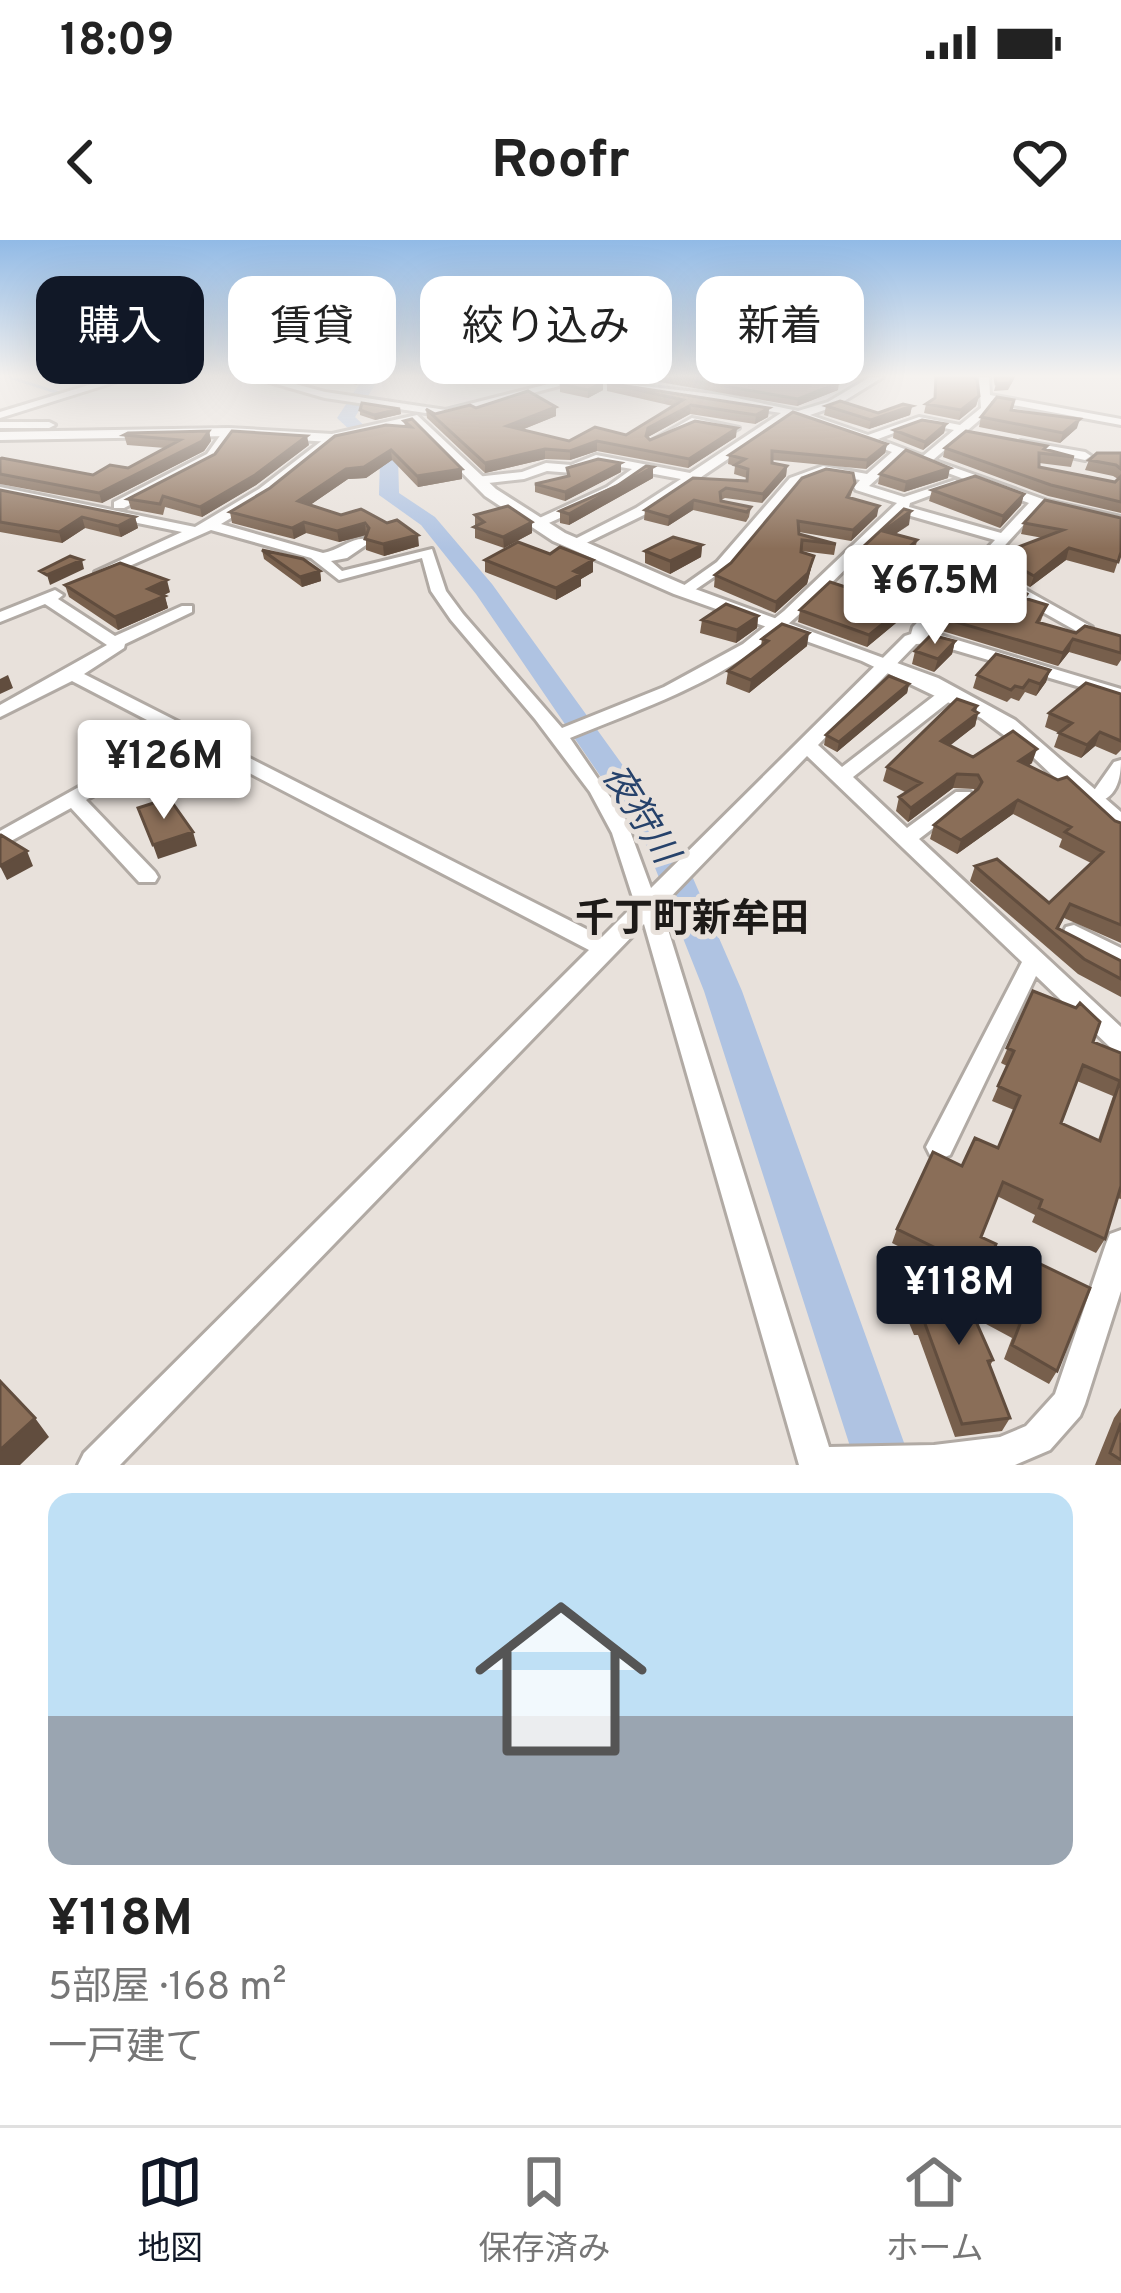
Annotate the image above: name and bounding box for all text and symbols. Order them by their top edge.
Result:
text: 18:09 [60,14,174,71]
text: Roofr [491,128,630,197]
icon: back [48,129,114,195]
icon: heart [1007,129,1073,195]
chip: 購入 [36,276,204,384]
chip: 賃貸 [228,276,396,384]
chip: 絞り込み [420,276,672,384]
chip: 新着 [696,276,864,384]
pin: ¥67.5M [837,545,1033,647]
text: ¥67.5M [871,559,999,608]
pin: ¥126M [80,720,248,822]
text: ¥126M [105,734,223,783]
water label: 夜狩川 [590,757,688,876]
district label: 千丁町新牟田 [575,897,809,946]
pin: ¥118M [875,1246,1043,1348]
text: ¥118M [904,1260,1014,1309]
icon: home [453,1571,669,1787]
text: ¥118M [48,1889,193,1954]
text: 5部屋 · 168 m² [48,1965,287,2014]
text: 一戸建て [48,2025,204,2074]
tab: 地図 [137,2149,203,2272]
tab: 保存済み [478,2149,610,2272]
tab: ホーム [885,2149,983,2272]

